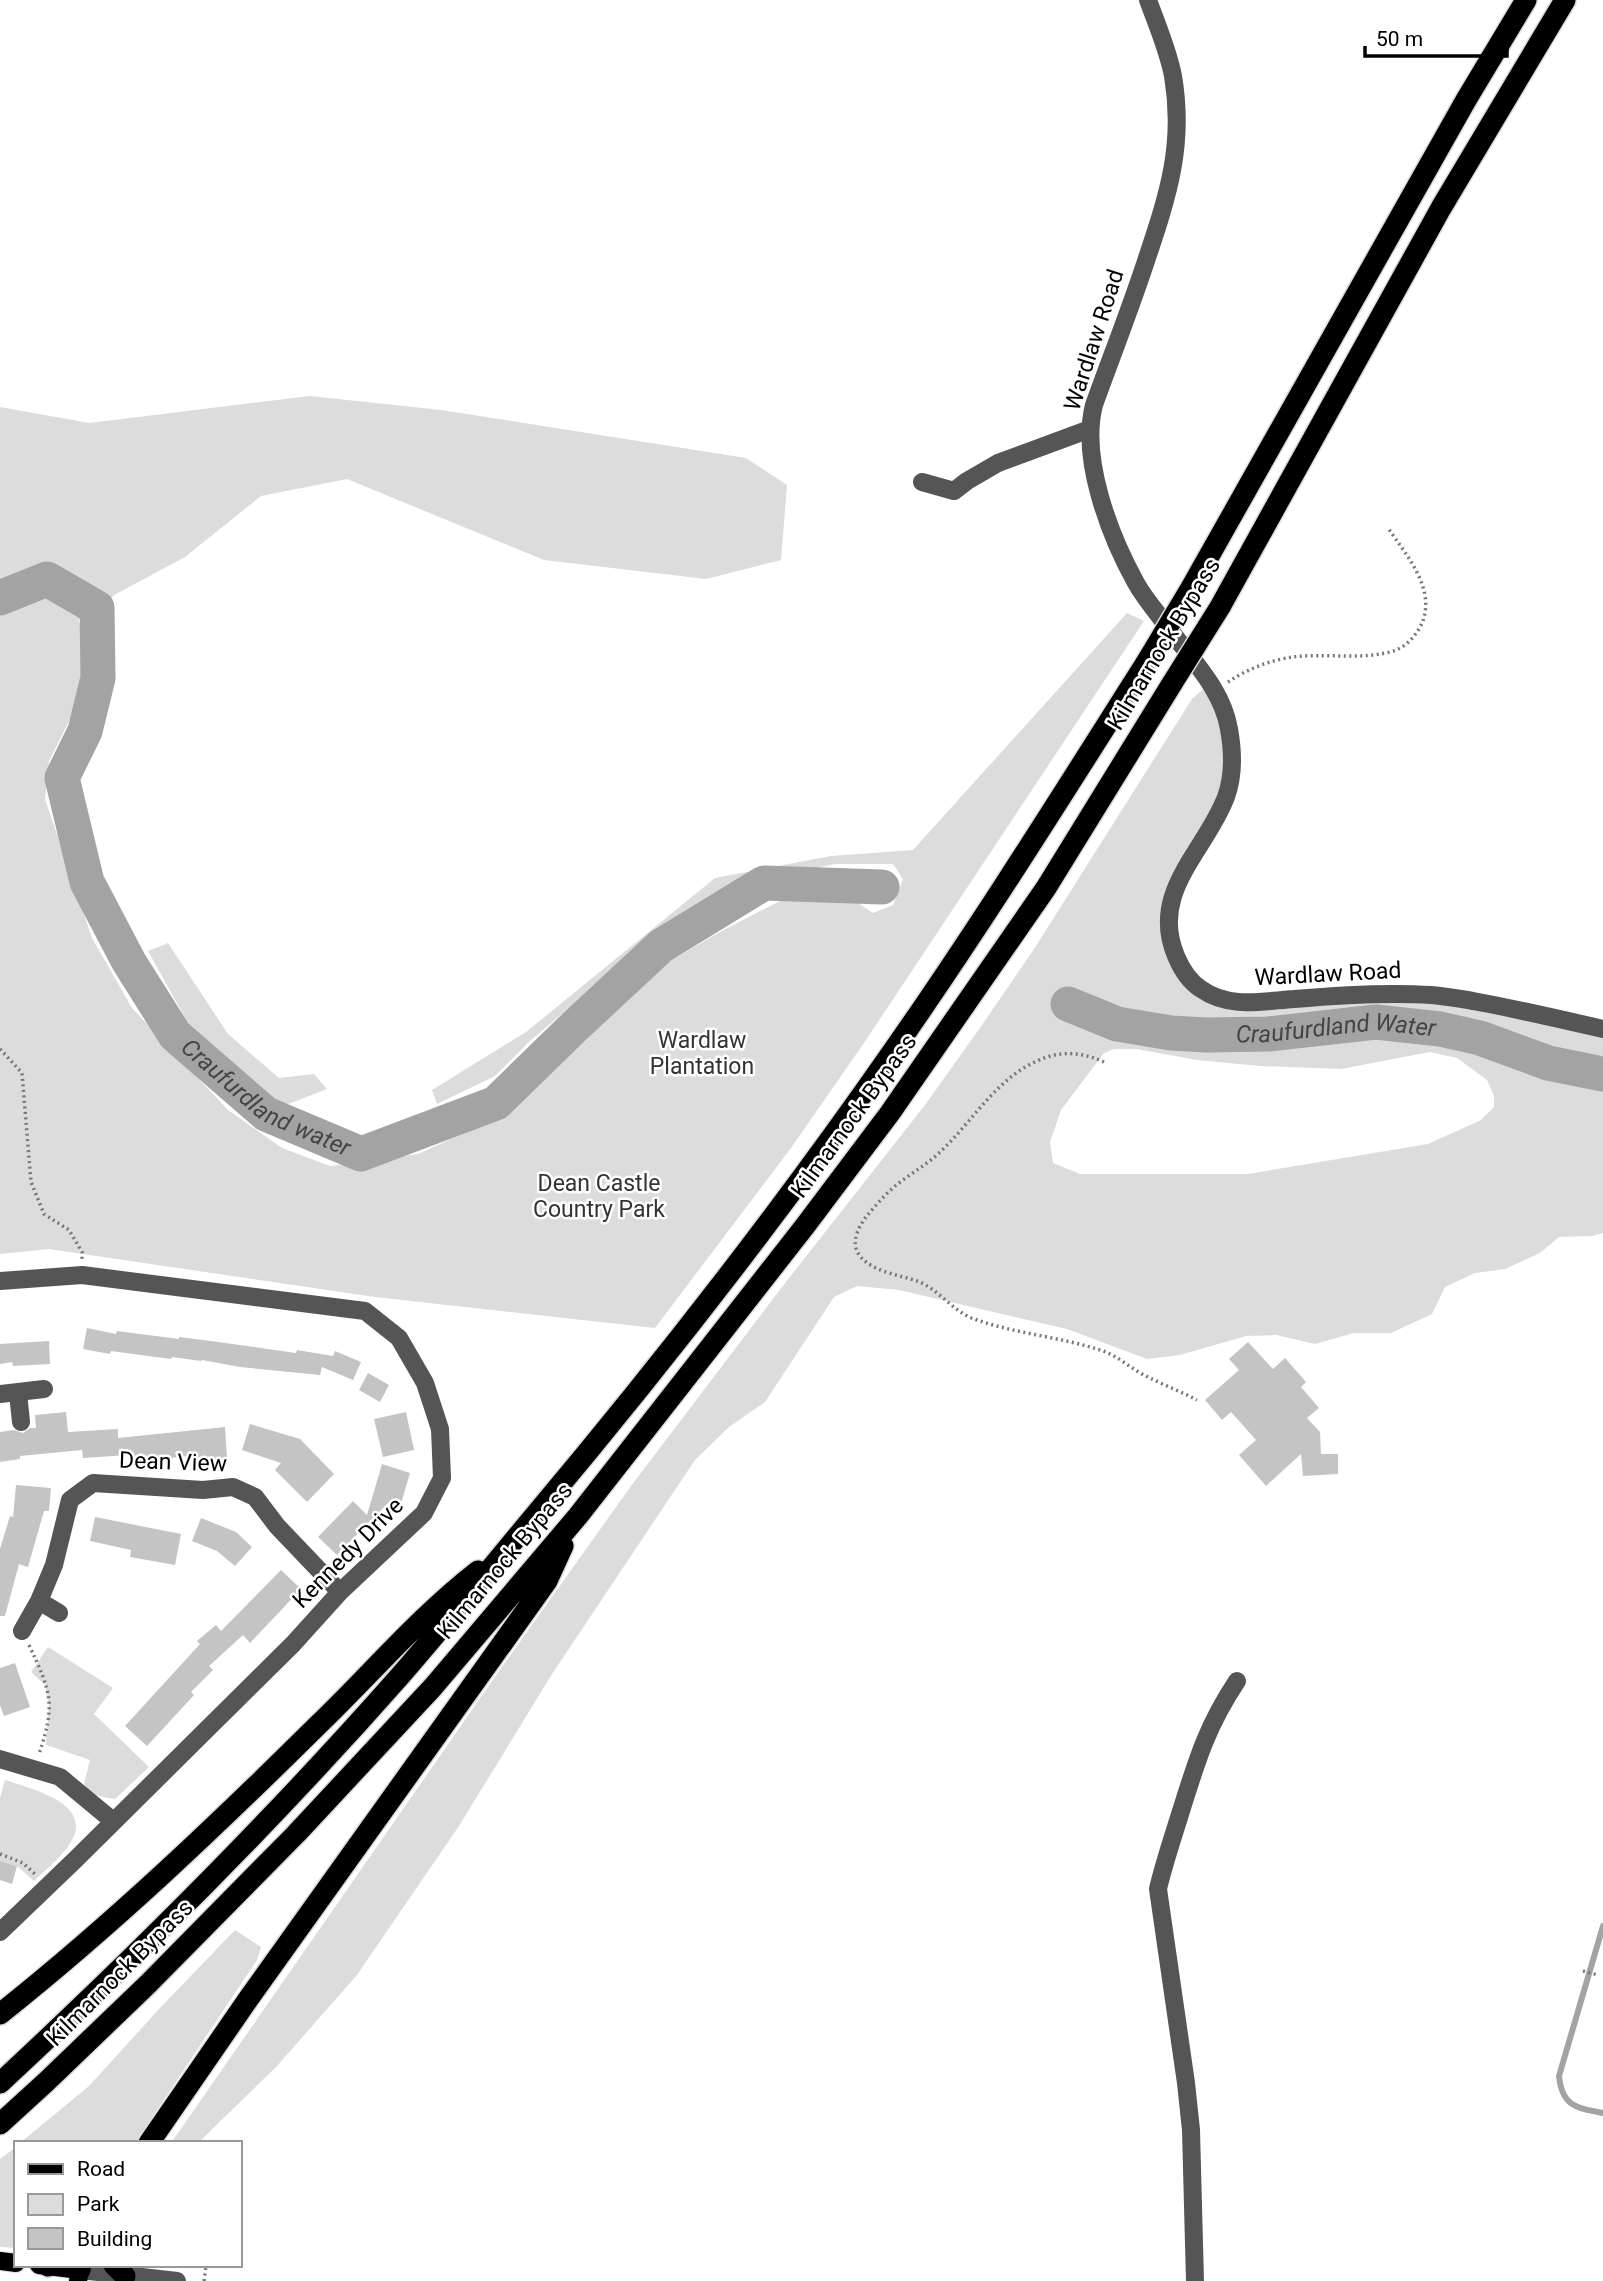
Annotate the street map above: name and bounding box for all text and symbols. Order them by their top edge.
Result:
scale bar [1365,14,1507,58]
text: 50 m [1376,27,1423,51]
street label: Wardlaw Road [1058,266,1130,414]
street label: Kilmarnock Bypass [1102,553,1226,735]
street label: Wardlaw Road [1254,957,1402,991]
water label: Craufurdland Water [1236,1008,1438,1049]
park label: Wardlaw Plantation [650,1027,754,1080]
street label: Kilmarnock Bypass [786,1029,922,1203]
water label: Craufurdland water [176,1033,356,1162]
park label: Dean Castle Country Park [533,1170,665,1223]
street label: Dean View [119,1447,227,1477]
street label: Kilmarnock Bypass [432,1477,578,1645]
street label: Kennedy Drive [287,1492,409,1614]
street label: Kilmarnock Bypass [41,1894,199,2052]
legend [14,2141,242,2267]
text: Road [77,2157,125,2181]
text: Park [77,2192,120,2216]
text: Building [77,2227,152,2251]

